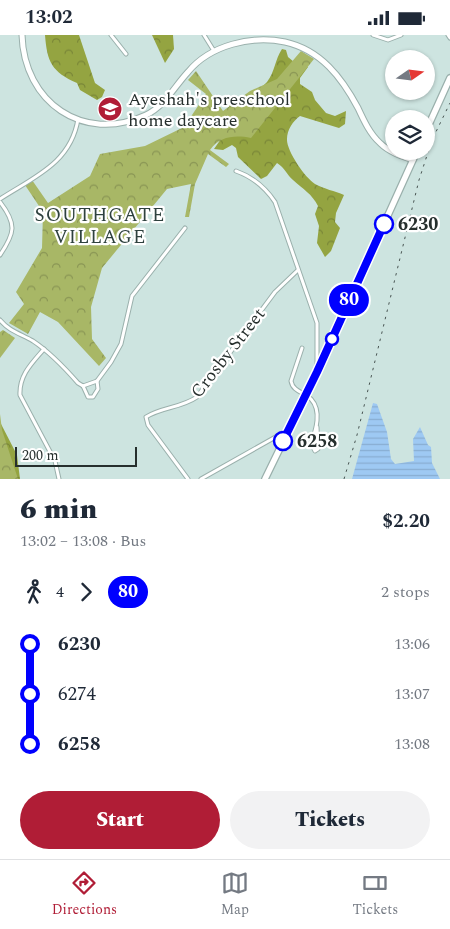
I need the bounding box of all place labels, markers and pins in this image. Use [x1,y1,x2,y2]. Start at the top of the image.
place label: Ayeshah's preschool home daycare [128,86,290,134]
school or university icon: Ayeshah's preschool home daycare [97,96,123,122]
place label: 6230 [398,211,438,238]
marker: 6230 [374,214,394,234]
unlabelled marker [325,332,339,346]
place label: 6258 [297,428,337,455]
marker: 6258 [273,431,293,451]

